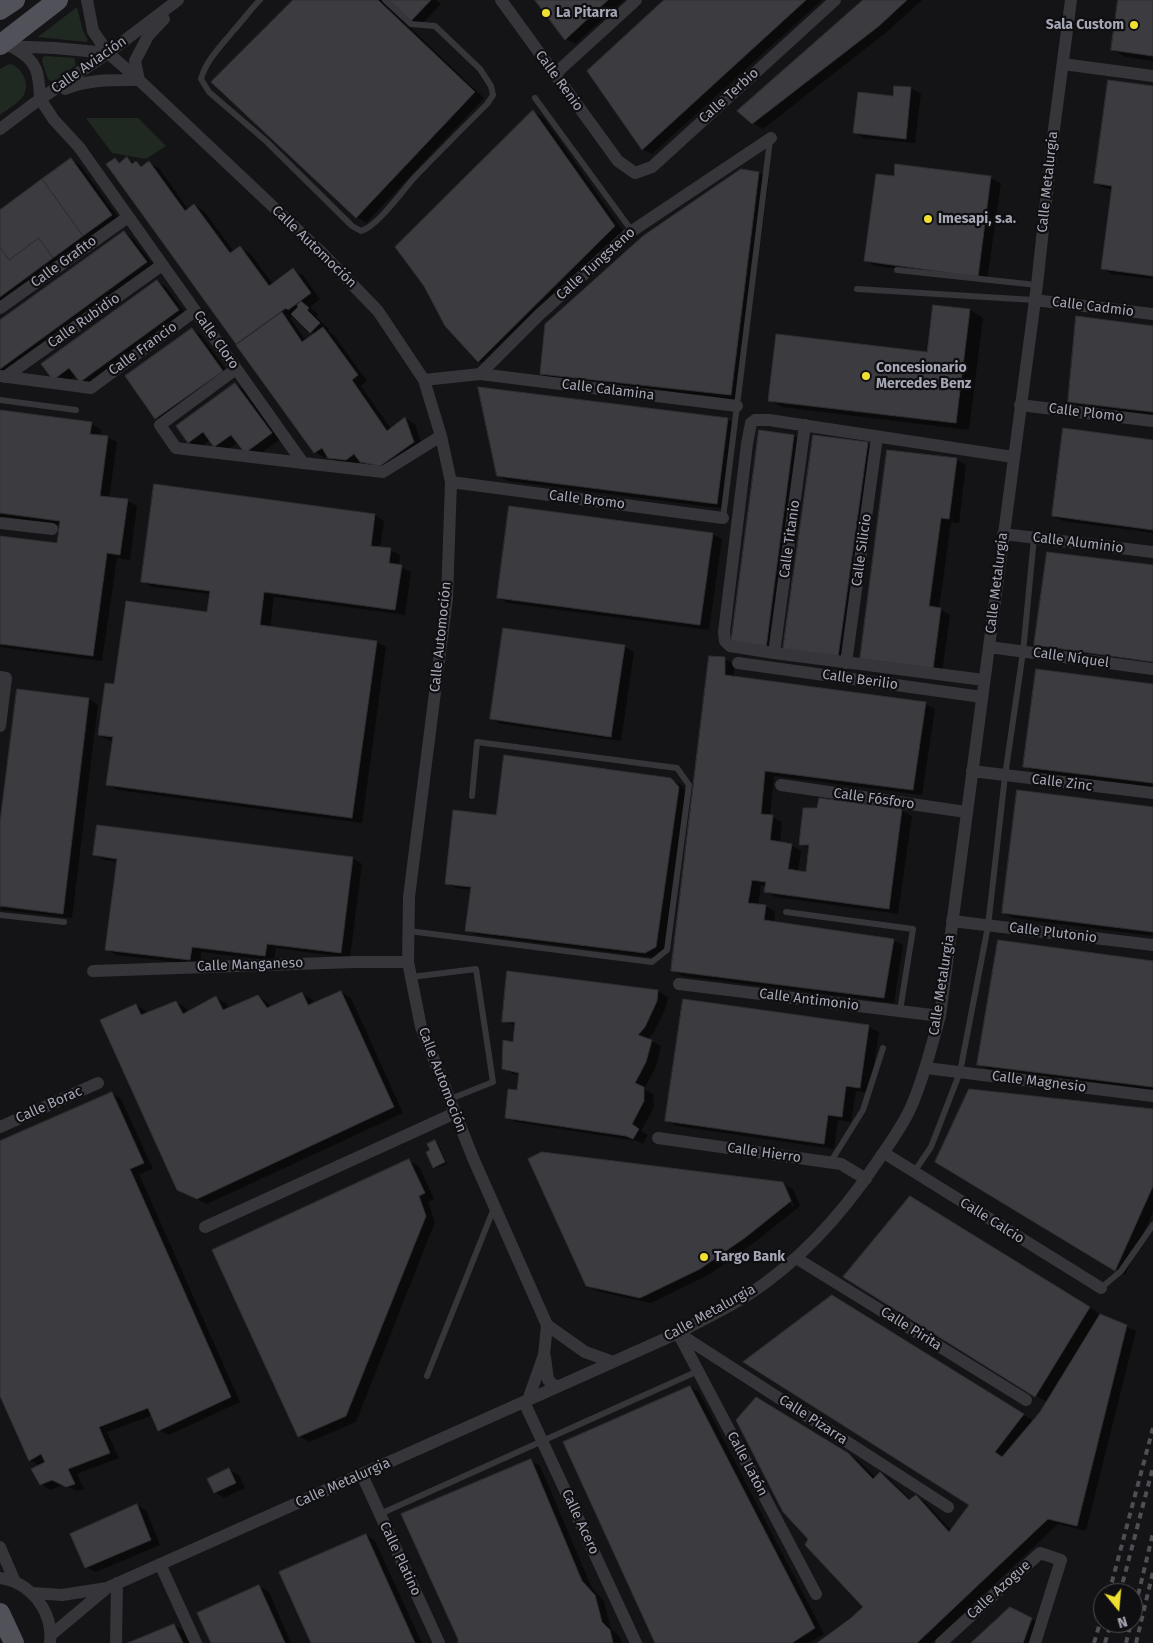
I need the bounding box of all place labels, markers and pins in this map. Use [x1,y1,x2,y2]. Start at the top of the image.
place label: La Pitarra [556,5,618,21]
marker: La Pitarra [540,7,552,19]
place label: Sala Custom [1046,17,1124,33]
marker: Sala Custom [1128,19,1140,31]
place label: Imesapi, s.a. [938,211,1016,227]
marker: Imesapi, s.a. [922,213,934,225]
place label: Concesionario Mercedes Benz [876,360,971,392]
marker: Concesionario Mercedes Benz [860,370,872,382]
place label: Targo Bank [714,1249,785,1265]
marker: Targo Bank [698,1251,710,1263]

